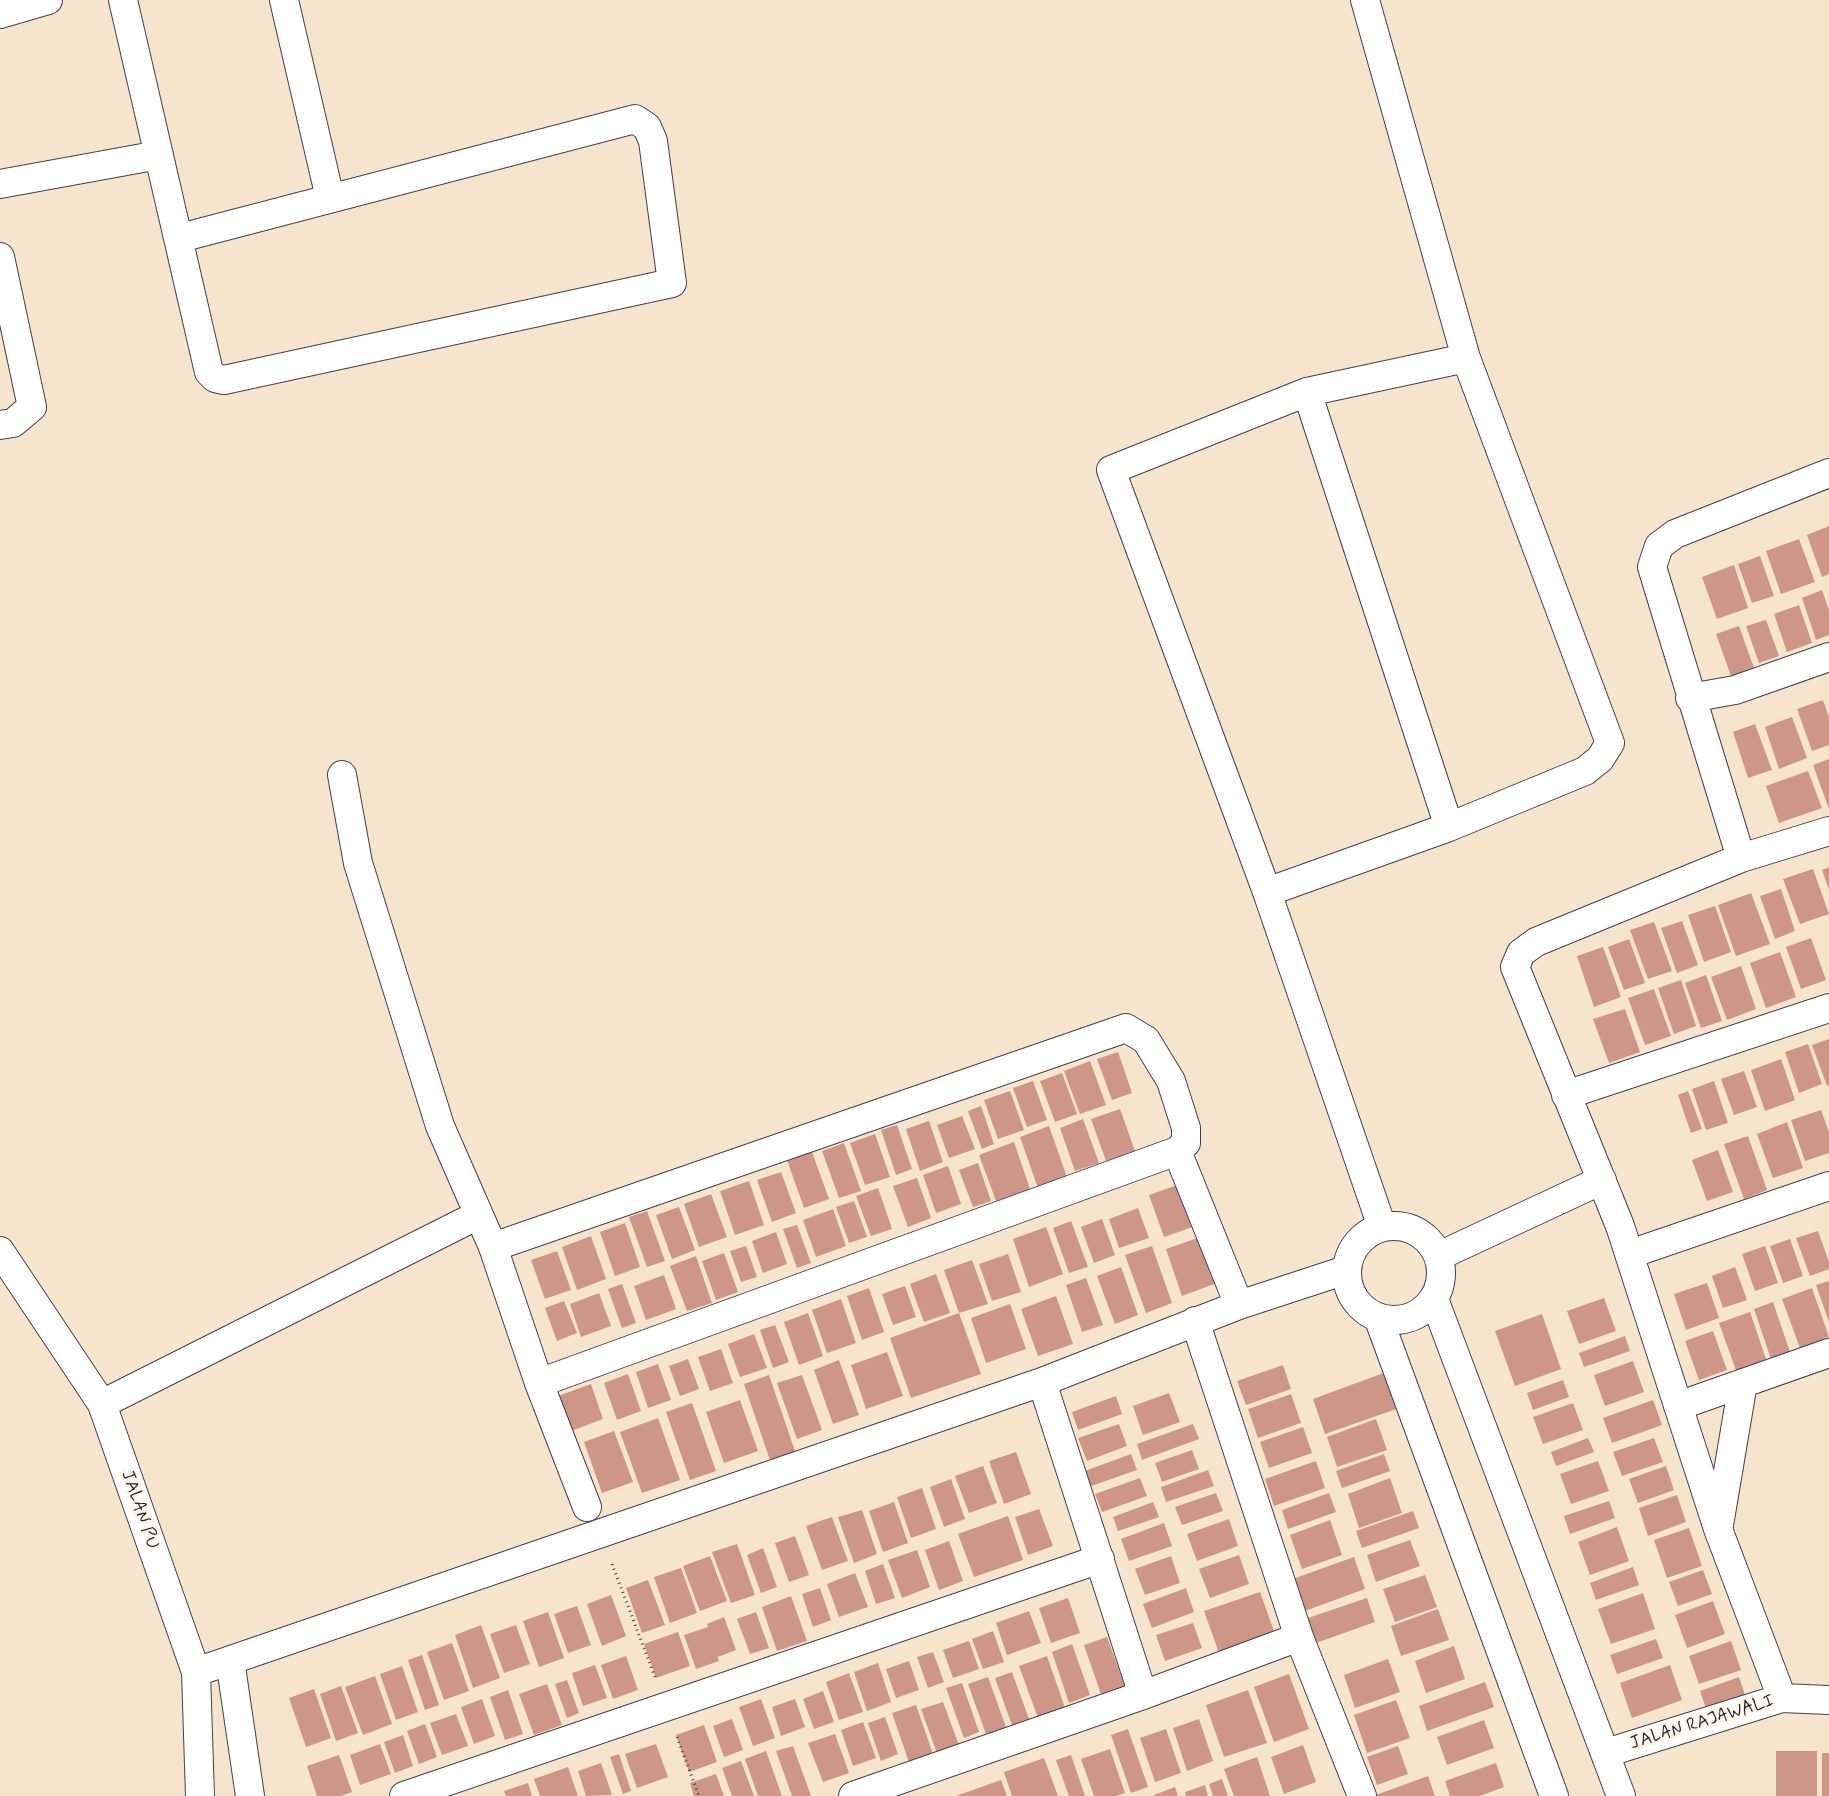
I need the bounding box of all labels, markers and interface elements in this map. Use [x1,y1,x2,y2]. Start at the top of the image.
street label: JALAN PU [115,1468,163,1552]
street label: JALAN RAJAWALI [1627,1691,1777,1755]

